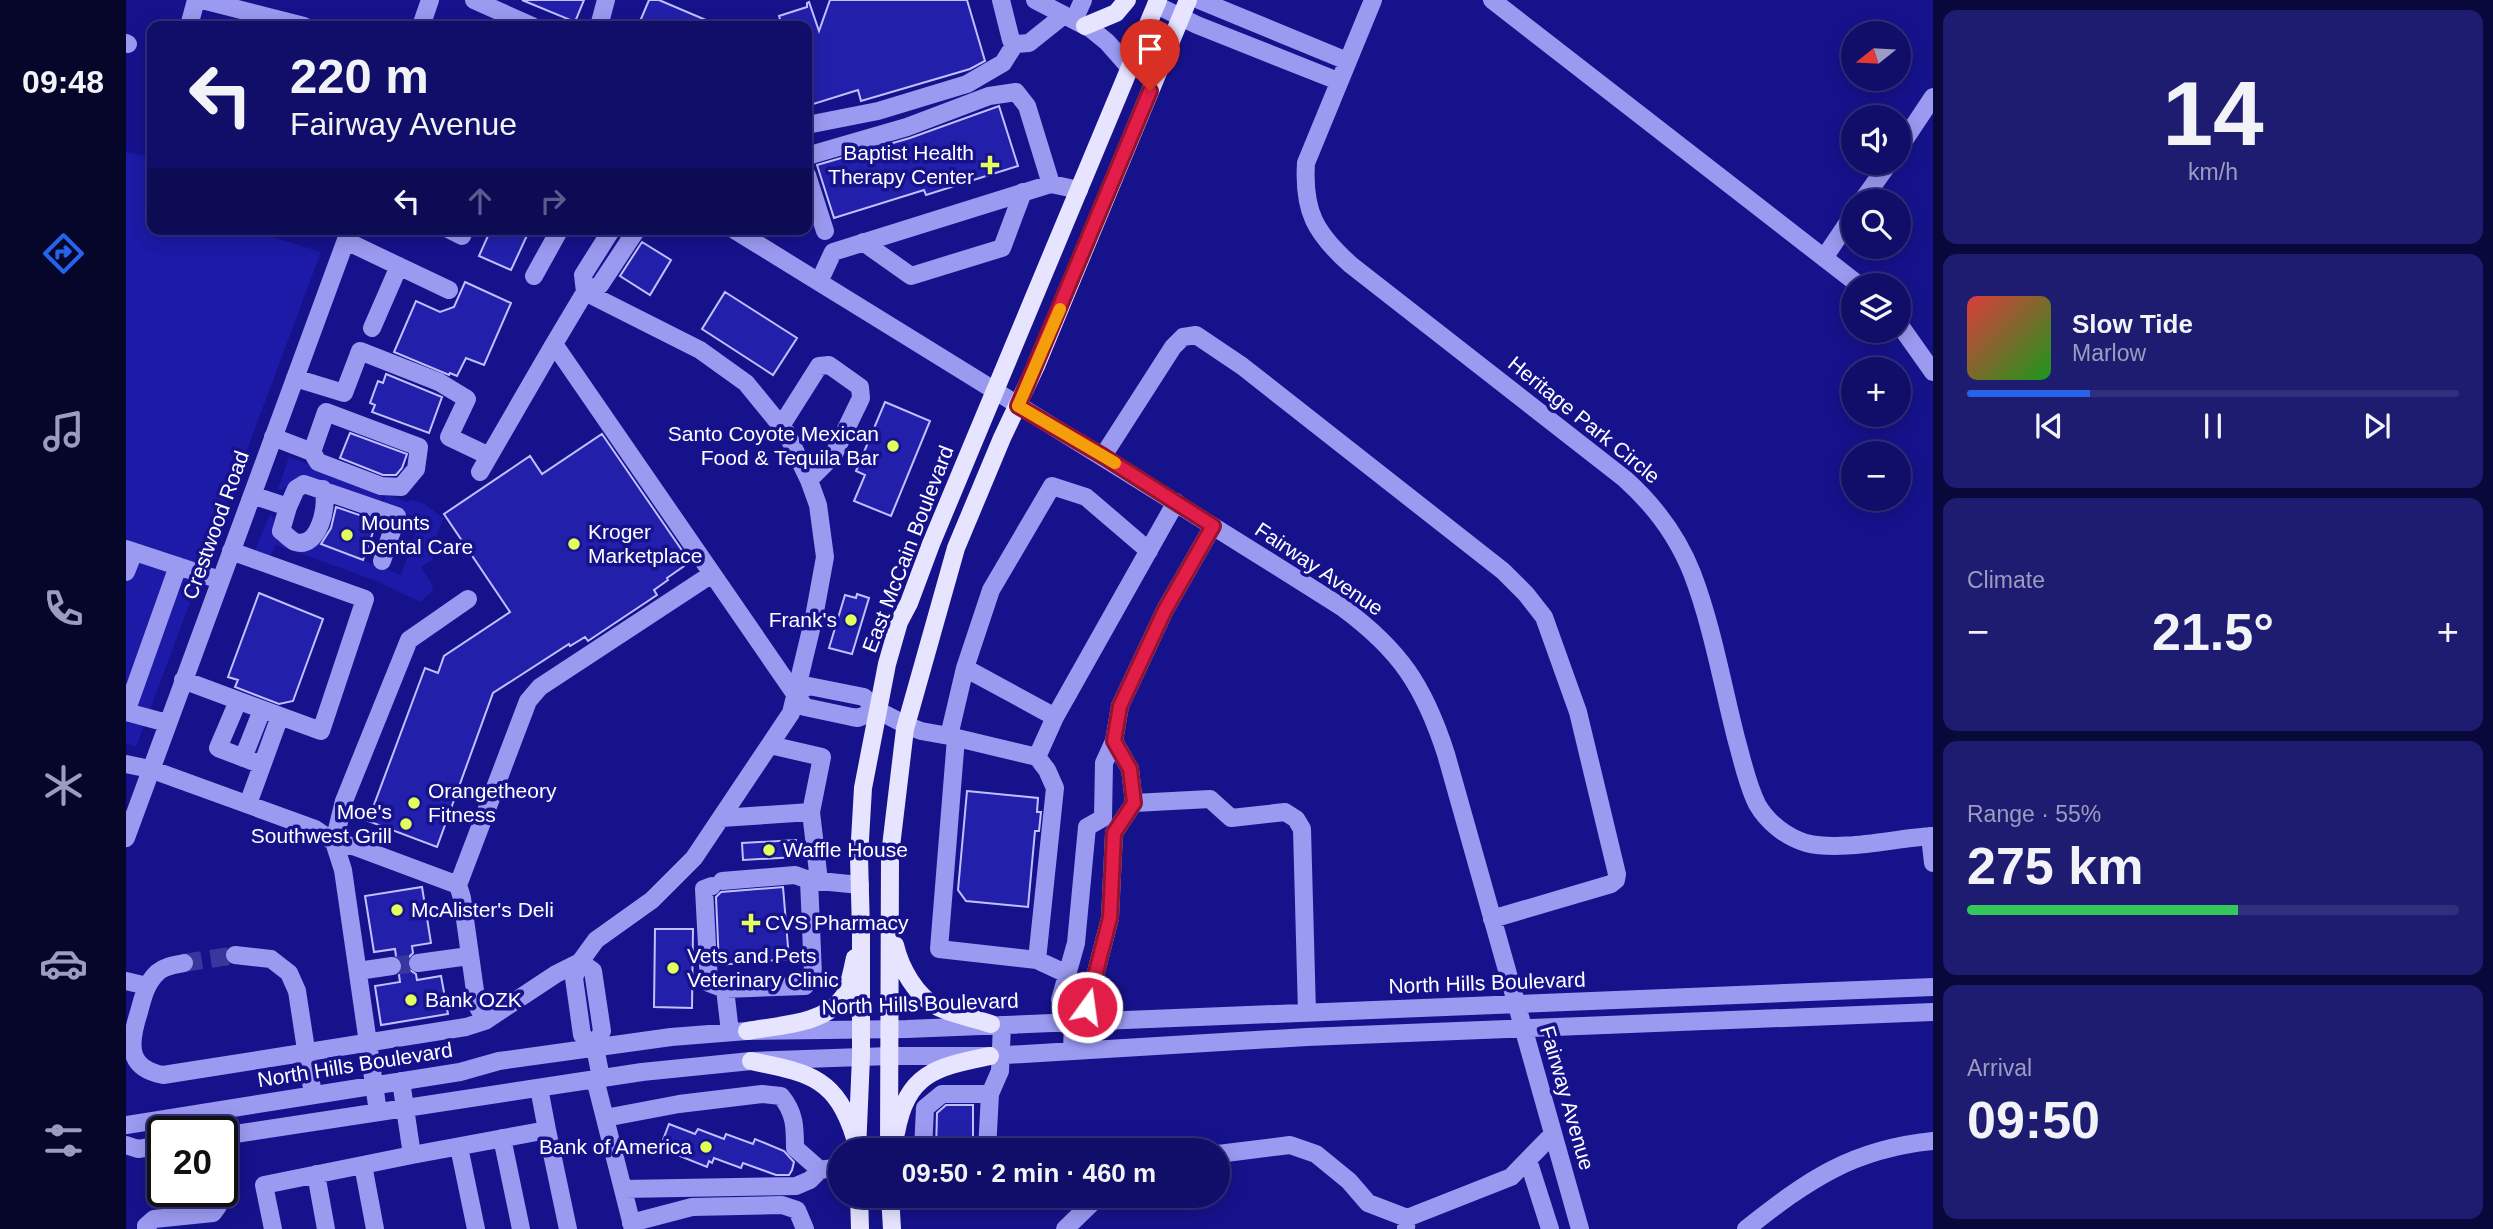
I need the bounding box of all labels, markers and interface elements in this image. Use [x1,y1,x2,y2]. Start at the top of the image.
pin [1120,19,1180,91]
north arrow [1841,21,1911,91]
map controls [1841,21,1911,511]
icon: arrive [1131,30,1169,68]
icon: left [175,49,266,140]
text: 220 m [290,49,429,103]
text: 14 [2162,63,2264,164]
text: 09:48 [22,64,104,100]
button: sound [1841,105,1911,175]
text: Fairway Avenue [290,106,517,142]
place label: Baptist Health Therapy Center [828,141,974,188]
marker: Baptist Health Therapy Center [980,155,1000,175]
text: km/h [2188,159,2238,185]
icon: left [388,182,426,220]
icon: ahead [461,182,499,220]
icon: right [534,182,572,220]
button: search [1841,189,1911,259]
icon: directions [39,229,88,278]
button: layers [1841,273,1911,343]
text: Slow Tide [2072,309,2193,339]
text: Marlow [2072,340,2146,366]
street label: Heritage Park Circle [1504,352,1665,488]
button: + [1841,357,1911,427]
icon: music [39,407,88,456]
icon: previous [2030,407,2068,445]
icon: pause [2194,407,2232,445]
icon: next [2358,407,2396,445]
place label: Santo Coyote Mexican Food & Tequila Bar [668,422,879,469]
marker: Santo Coyote Mexican Food & Tequila Bar [885,438,901,454]
button: − [1841,441,1911,511]
street label: East McCain Boulevard [857,442,958,655]
street label: Crestwood Road [178,447,253,602]
place label: Mounts Dental Care [361,511,473,558]
street label: Fairway Avenue [1251,517,1387,620]
place label: Kroger Marketplace [588,520,702,567]
marker: Mounts Dental Care [339,527,355,543]
marker: Kroger Marketplace [566,536,582,552]
text: Climate [1967,567,2045,593]
icon: phone [39,584,88,633]
text: 21.5° [2152,603,2274,661]
place label: Frank's [769,608,837,631]
text: − [1967,611,1989,653]
text: + [2437,611,2459,653]
marker: Frank's [843,612,859,628]
icon: climate [39,761,88,810]
place label: Orangetheory Fitness [428,779,557,826]
marker: Orangetheory Fitness [406,795,422,811]
place label: Moe's Southwest Grill [251,800,392,847]
text: Range · 55% [1967,801,2101,827]
marker: Moe's Southwest Grill [398,816,414,832]
text: 275 km [1967,837,2143,895]
place label: Waffle House [783,838,908,861]
marker: Waffle House [761,842,777,858]
place label: McAlister's Deli [411,898,554,921]
marker: McAlister's Deli [389,902,405,918]
place label: CVS Pharmacy [765,911,909,934]
marker: CVS Pharmacy [743,915,759,931]
icon: car [39,939,88,988]
place label: Vets and Pets Veterinary Clinic [687,944,839,991]
marker: Vets and Pets Veterinary Clinic [665,960,681,976]
street label: North Hills Boulevard [1388,968,1586,997]
position arrow [1050,970,1124,1044]
place label: Bank OZK [425,988,522,1011]
street label: North Hills Boulevard [821,989,1019,1018]
marker: Bank OZK [403,992,419,1008]
street label: Fairway Avenue [1536,1023,1599,1173]
street label: North Hills Boulevard [256,1038,454,1091]
text: Arrival [1967,1055,2032,1081]
text: 09:50 [1967,1091,2100,1149]
icon: filters [39,1116,88,1165]
speed limit sign: 20 [147,1116,238,1207]
place label: Bank of America [539,1135,692,1158]
marker: Bank of America [698,1139,714,1155]
text: 09:50 · 2 min · 460 m [902,1158,1156,1188]

